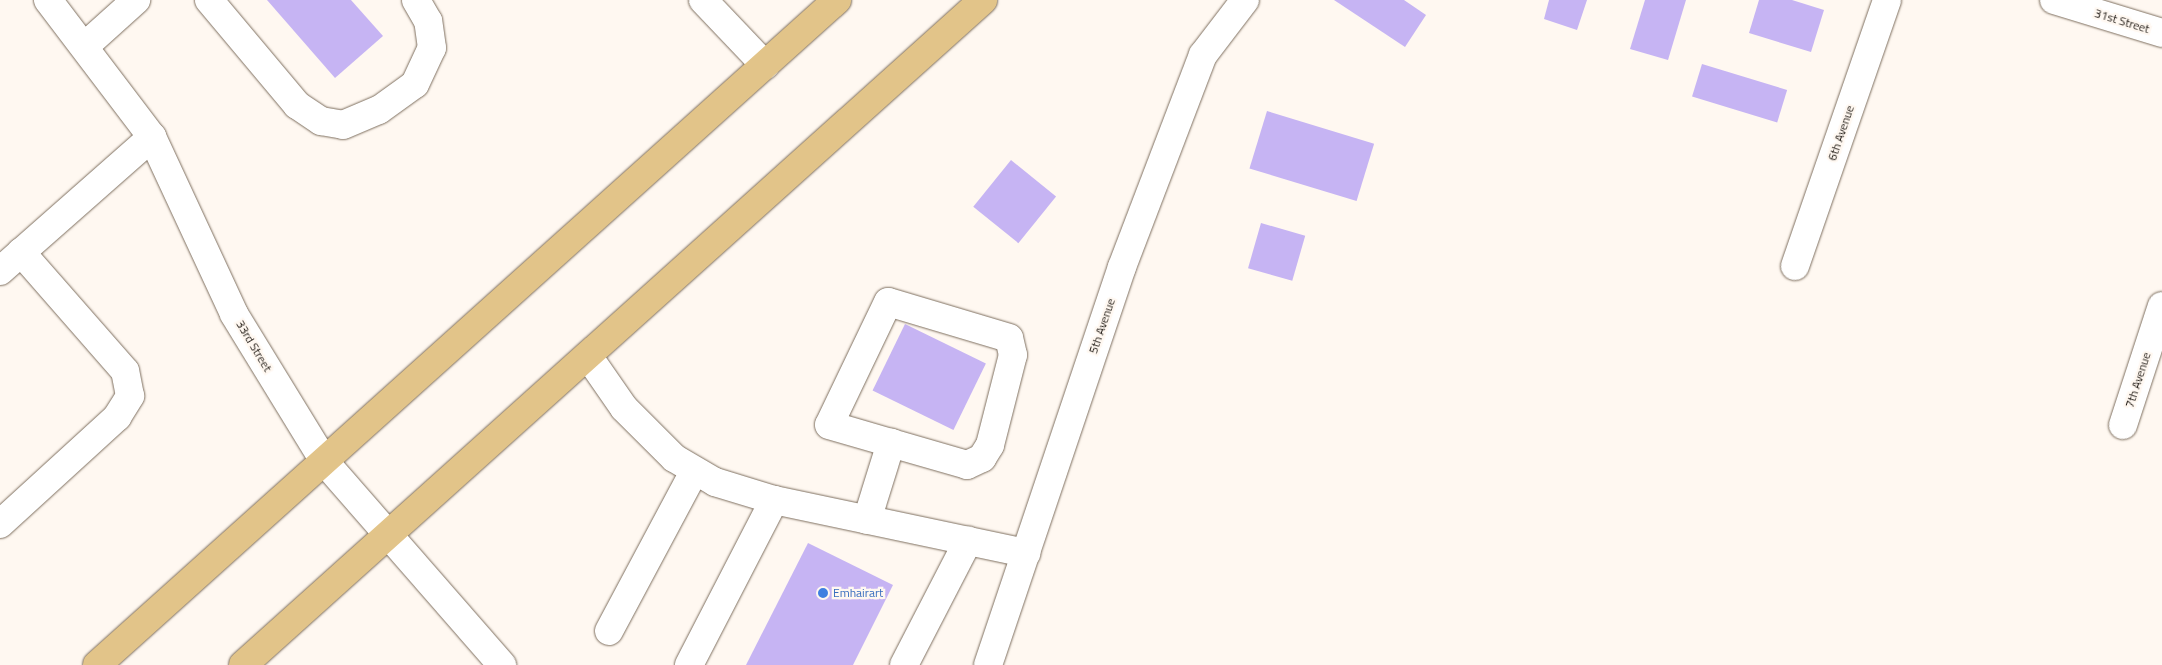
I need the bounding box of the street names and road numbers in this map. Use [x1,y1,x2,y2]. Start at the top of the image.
street label: 31st Street [2093,6,2151,36]
street label: 6th Avenue [1825,103,1857,163]
street label: 5th Avenue [1086,296,1118,356]
street label: 33rd Street [233,318,275,374]
street label: 7th Avenue [2122,350,2154,410]

